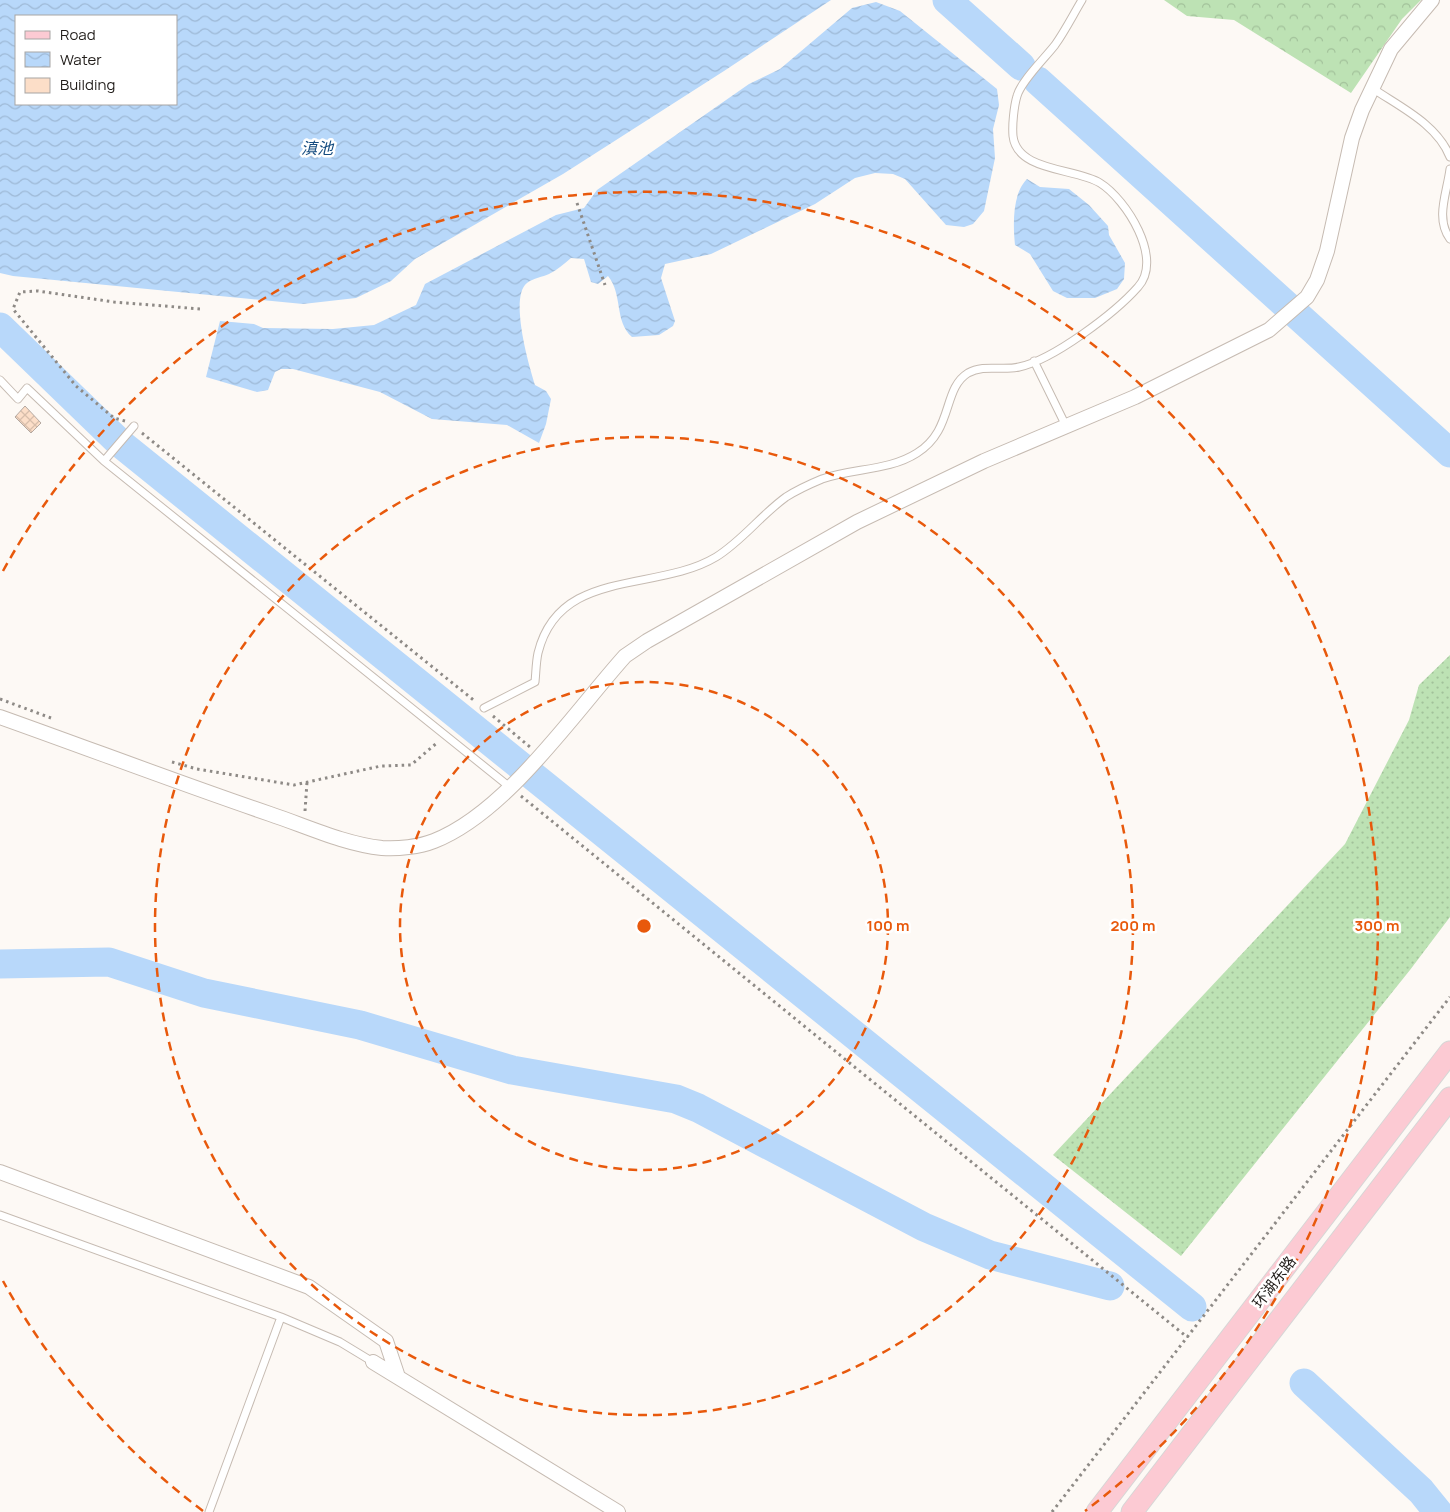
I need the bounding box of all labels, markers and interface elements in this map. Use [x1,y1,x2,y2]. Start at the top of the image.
legend [15,15,178,105]
text: Road [60,24,96,45]
text: Water [60,49,102,70]
text: Building [60,74,115,95]
water label: 滇池 [301,137,335,159]
text: 100 m [867,915,909,936]
text: 200 m [1110,915,1156,936]
text: 300 m [1355,915,1399,936]
centre of rings [635,917,653,935]
street label: 环湖东路 [1248,1252,1300,1312]

